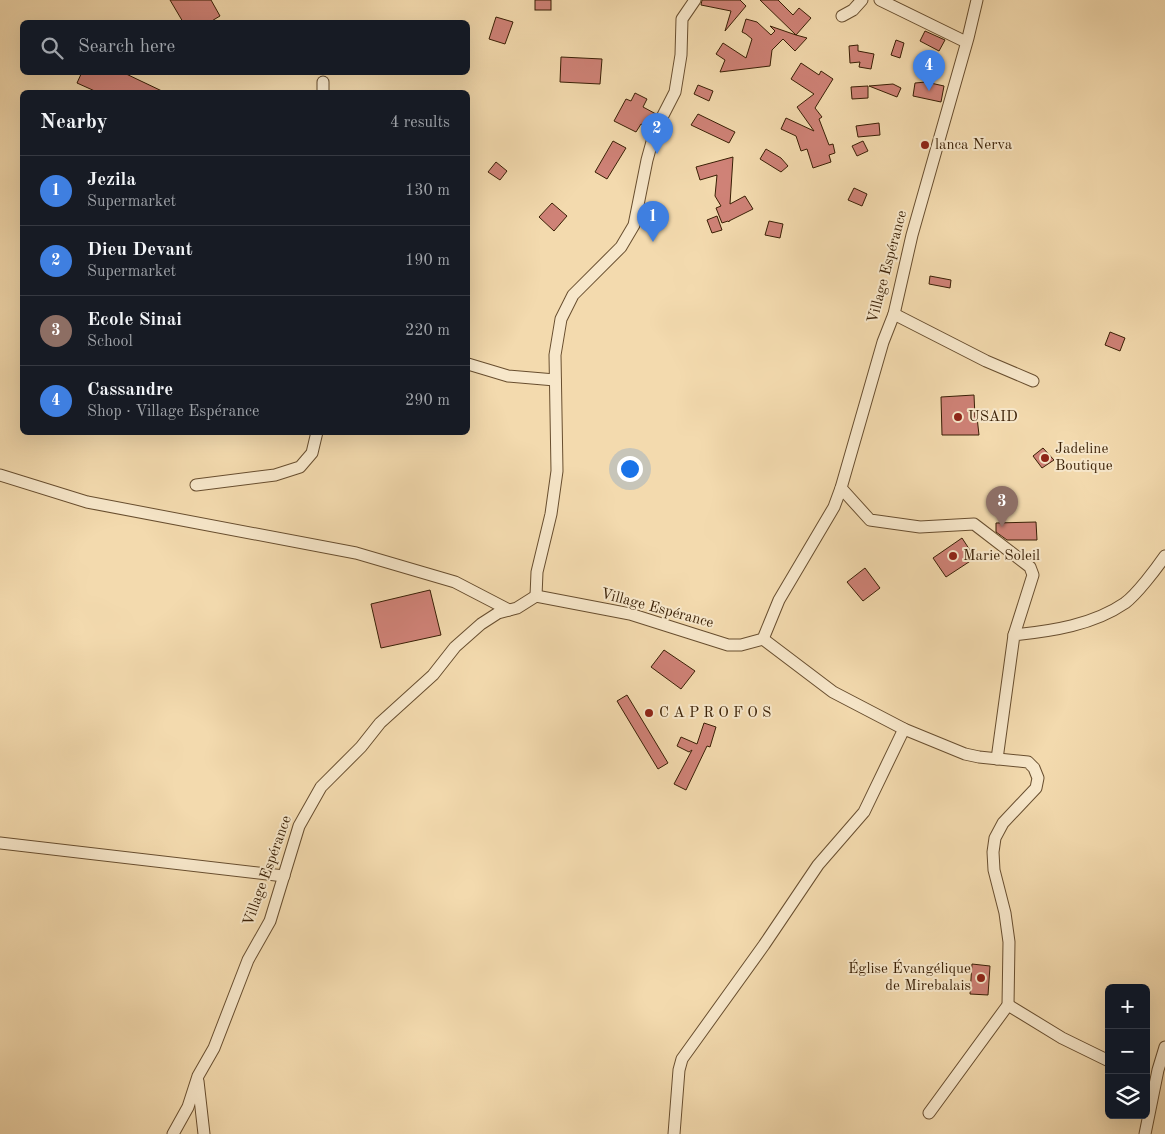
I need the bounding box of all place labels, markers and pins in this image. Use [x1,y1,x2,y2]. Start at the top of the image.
pin: 4 [913,50,945,91]
pin: 2 [641,113,673,154]
place label: lanca Nerva [935,138,1013,153]
marker: lanca Nerva [919,139,931,151]
pin: 1 [637,201,669,242]
place label: USAID [968,410,1018,425]
marker: USAID [952,411,964,423]
place label: Jadeline Boutique [1055,442,1113,474]
marker: Jadeline Boutique [1039,452,1051,464]
pin: 3 [986,486,1018,527]
place label: Marie Soleil [963,549,1040,564]
marker: Marie Soleil [947,550,959,562]
place label: C A P R O F O S [659,706,771,721]
marker: C A P R O F O S [643,707,655,719]
place label: Église Évangélique de Mirebalais [848,959,971,994]
marker: Église Évangélique de Mirebalais [975,972,987,984]

